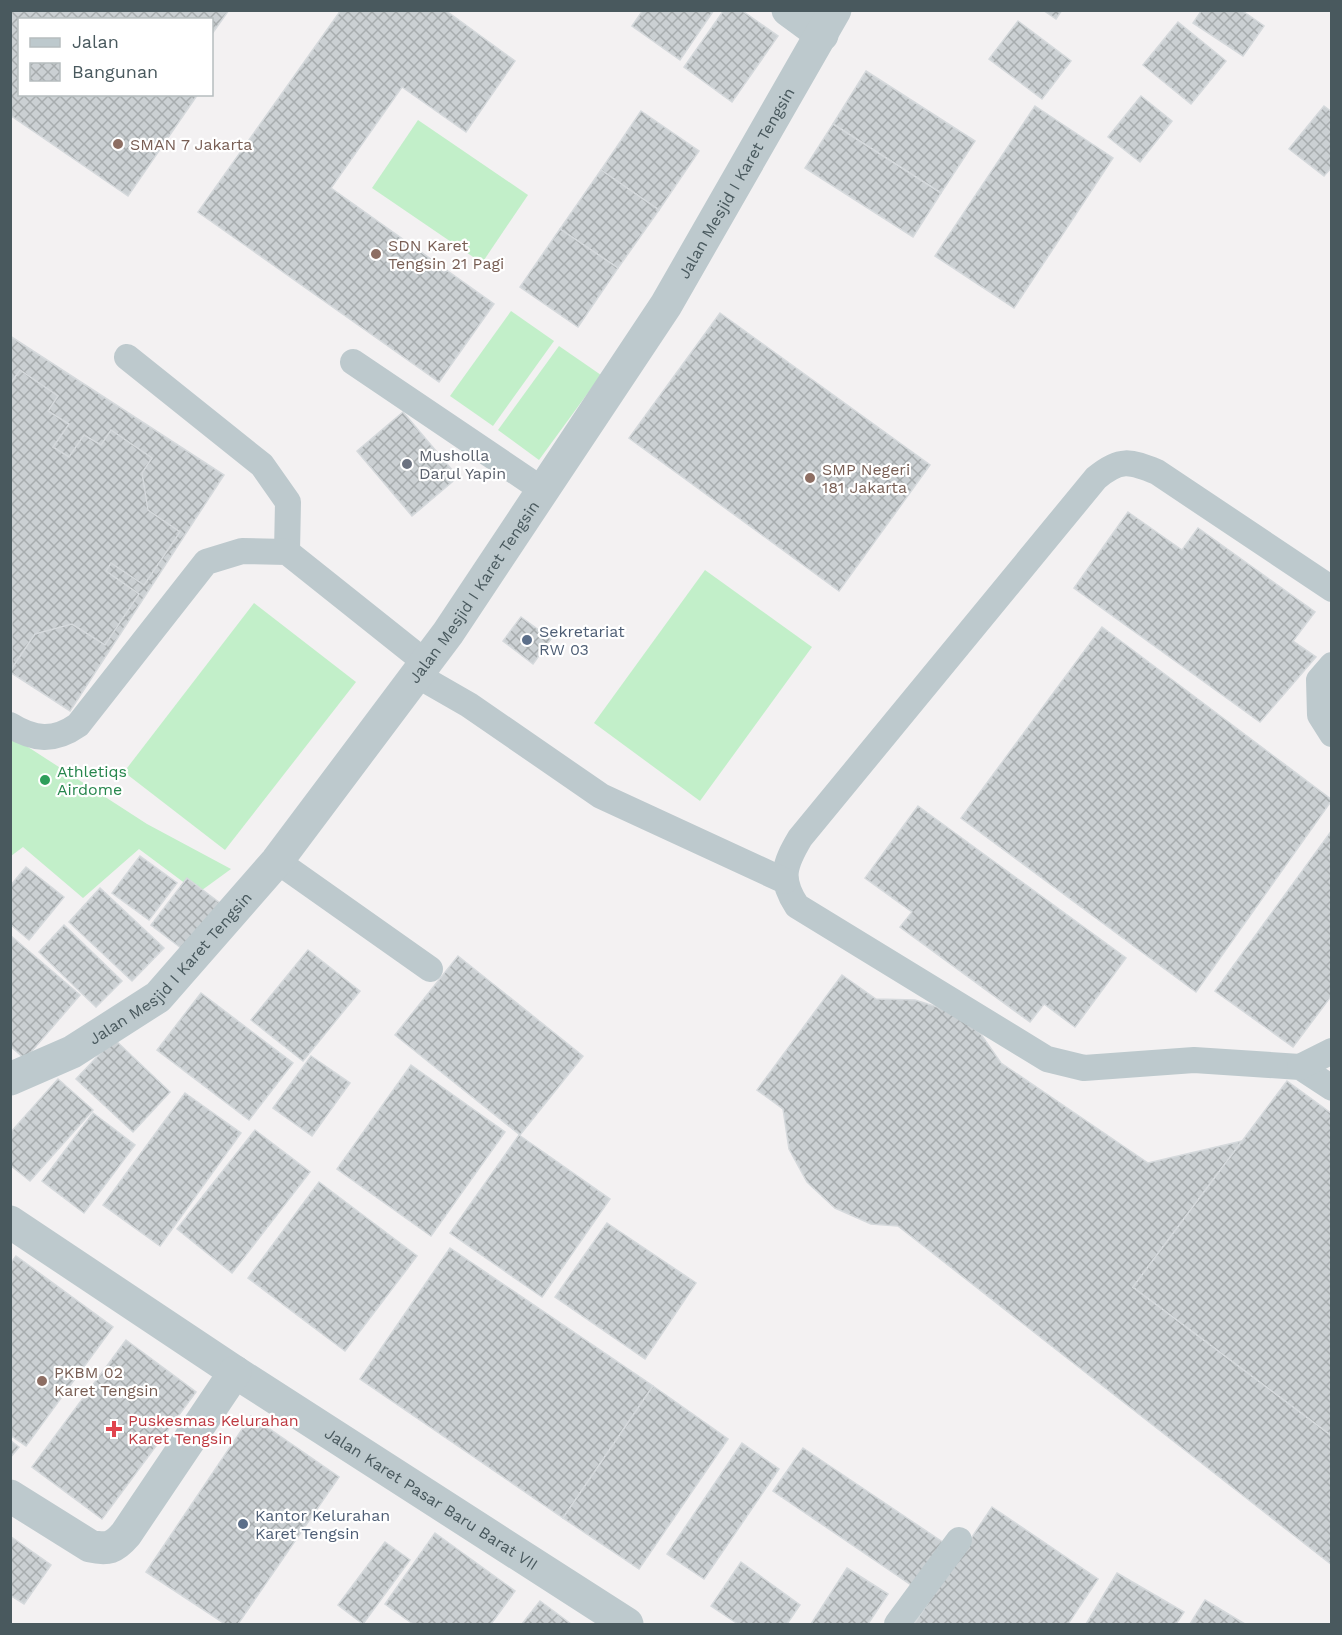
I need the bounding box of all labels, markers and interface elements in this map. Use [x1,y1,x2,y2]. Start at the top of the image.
legend [18,18,213,96]
text: Jalan [72,31,119,52]
text: Bangunan [72,61,158,82]
street label: Jalan Mesjid I Karet Tengsin [674,84,799,282]
place label: SMAN 7 Jakarta [130,135,252,154]
marker: SMAN 7 Jakarta [111,137,125,151]
place label: SDN Karet Tengsin 21 Pagi [388,236,504,273]
marker: SDN Karet Tengsin 21 Pagi [369,247,383,261]
place label: Musholla Darul Yapin [419,446,506,483]
marker: Musholla Darul Yapin [400,457,414,471]
place label: SMP Negeri 181 Jakarta [822,460,910,497]
marker: SMP Negeri 181 Jakarta [803,471,817,485]
street label: Jalan Mesjid I Karet Tengsin [405,497,543,687]
place label: Sekretariat RW 03 [539,622,625,659]
marker: Sekretariat RW 03 [520,633,534,647]
place label: Athletiqs Airdome [57,762,127,799]
marker: Athletiqs Airdome [38,773,52,787]
street label: Jalan Mesjid I Karet Tengsin [85,888,256,1049]
place label: PKBM 02 Karet Tengsin [54,1363,158,1400]
marker: PKBM 02 Karet Tengsin [35,1374,49,1388]
place label: Puskesmas Kelurahan Karet Tengsin [128,1411,299,1448]
marker: Puskesmas Kelurahan Karet Tengsin [105,1420,123,1438]
street label: Jalan Karet Pasar Baru Barat VII [321,1423,541,1574]
place label: Kantor Kelurahan Karet Tengsin [255,1506,390,1543]
marker: Kantor Kelurahan Karet Tengsin [236,1517,250,1531]

